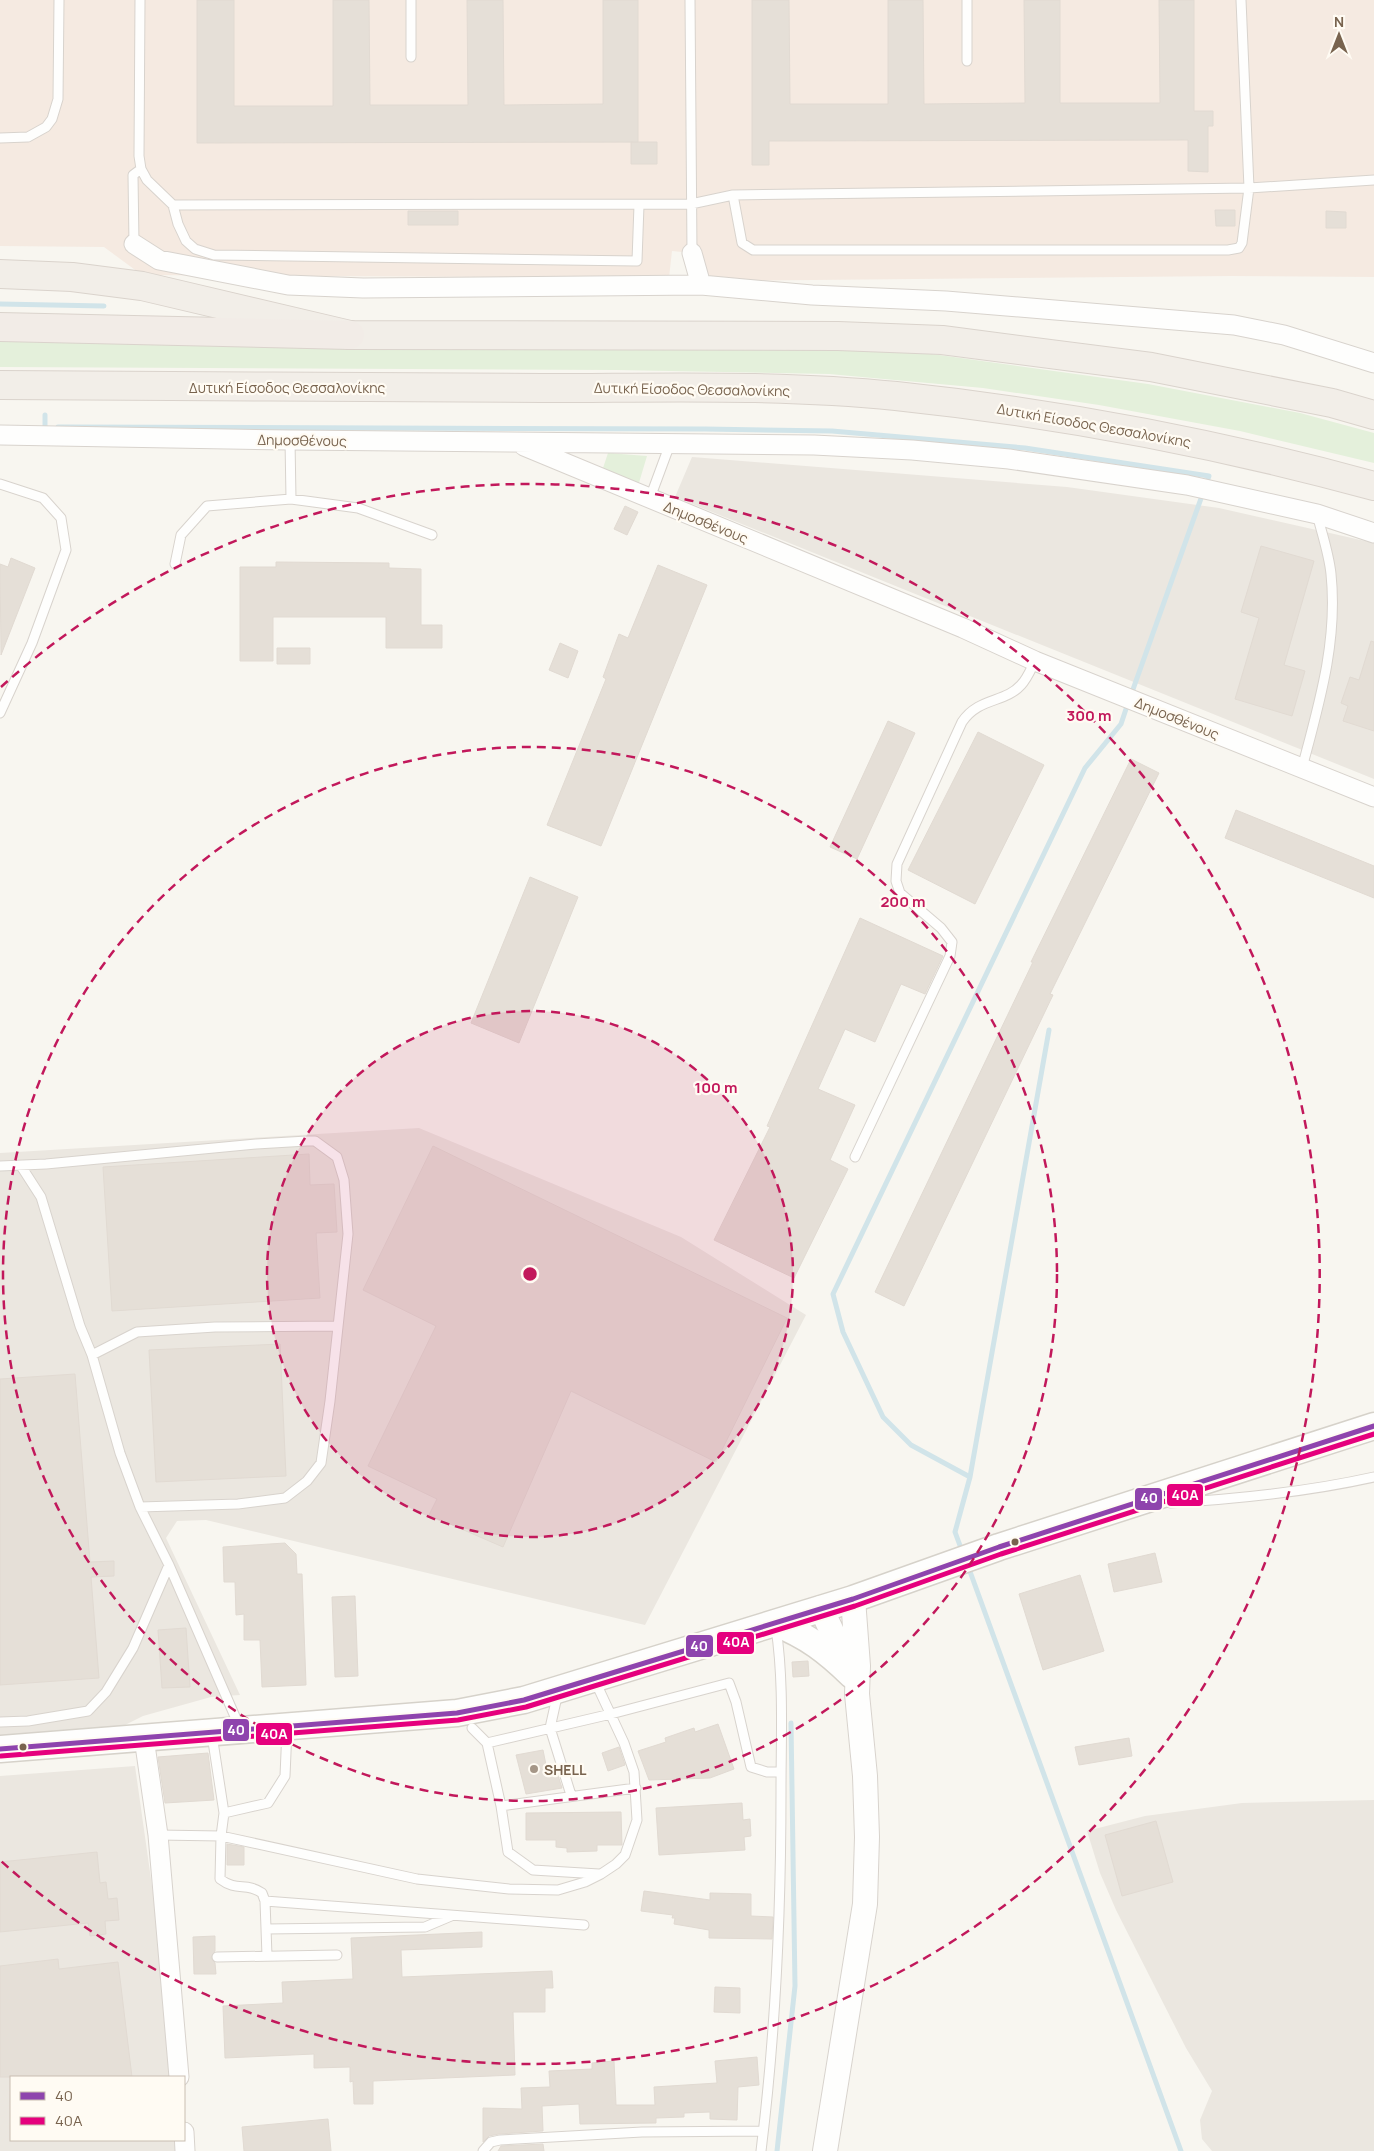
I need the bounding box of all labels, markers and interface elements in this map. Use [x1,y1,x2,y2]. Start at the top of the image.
north arrow [1314,10,1364,60]
text: N [1334,12,1344,31]
street label: Δυτική Είσοδος Θεσσαλονίκης [189,378,385,397]
street label: Δυτική Είσοδος Θεσσαλονίκης [594,378,791,400]
street label: Δυτική Είσοδος Θεσσαλονίκης [996,399,1193,451]
street label: Δημοσθένους [257,430,347,450]
street label: Δημοσθένους [661,496,751,548]
street label: Δημοσθένους [1132,692,1222,744]
text: 300 m [1067,705,1111,726]
text: 200 m [880,891,926,912]
text: 100 m [695,1077,737,1098]
centre of rings [521,1265,539,1283]
line badge: 40Α [1166,1483,1204,1507]
text: 40Α [1171,1485,1199,1504]
line badge: 40 [1134,1487,1163,1511]
text: 40 [1140,1488,1158,1507]
unlabelled marker [1010,1537,1020,1547]
line badge: 40Α [716,1631,755,1655]
text: 40Α [722,1632,750,1651]
line badge: 40 [685,1634,714,1658]
text: 40 [690,1636,708,1655]
line badge: 40 [222,1718,250,1742]
text: 40 [227,1720,245,1739]
line badge: 40Α [255,1722,293,1746]
text: 40Α [260,1724,288,1743]
unlabelled marker [18,1742,28,1752]
place label: SHELL [544,1760,587,1779]
marker: SHELL [528,1763,540,1775]
legend [10,2076,185,2141]
text: 40 [55,2085,73,2106]
text: 40Α [55,2110,83,2131]

